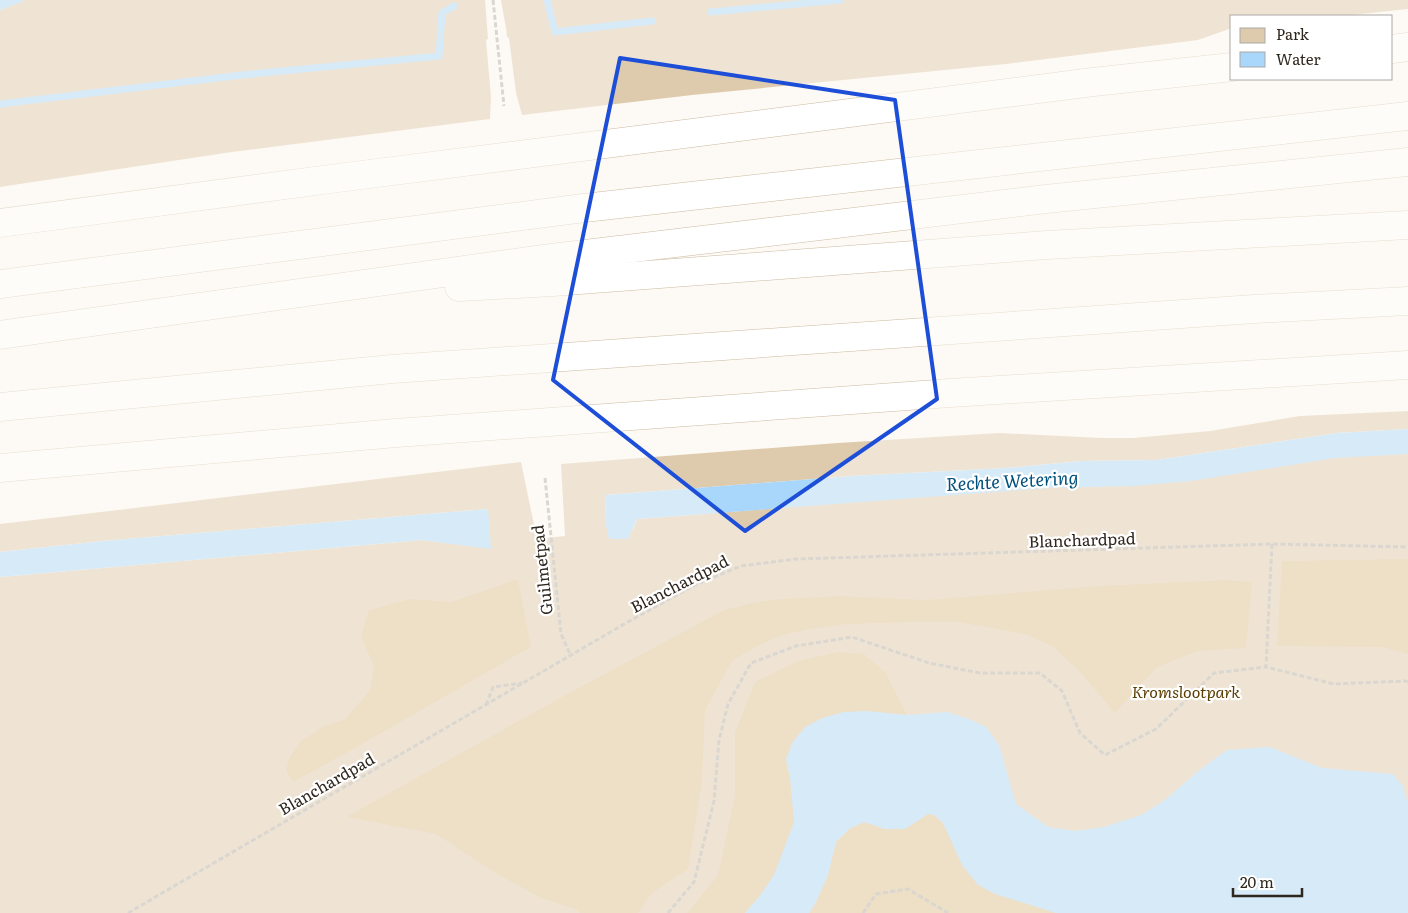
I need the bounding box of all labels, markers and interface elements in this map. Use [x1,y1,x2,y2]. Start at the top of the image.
legend [1230,15,1393,80]
text: Park [1276,22,1310,45]
text: Water [1276,47,1321,70]
water label: Rechte Wetering [945,463,1079,497]
street label: Guilmetpad [524,523,558,616]
street label: Blanchardpad [1028,525,1136,553]
street label: Blanchardpad [626,548,732,618]
park label: Kromslootpark [1132,679,1240,703]
street label: Blanchardpad [274,746,379,820]
scale bar [1233,866,1302,898]
text: 20 m [1240,870,1274,893]

